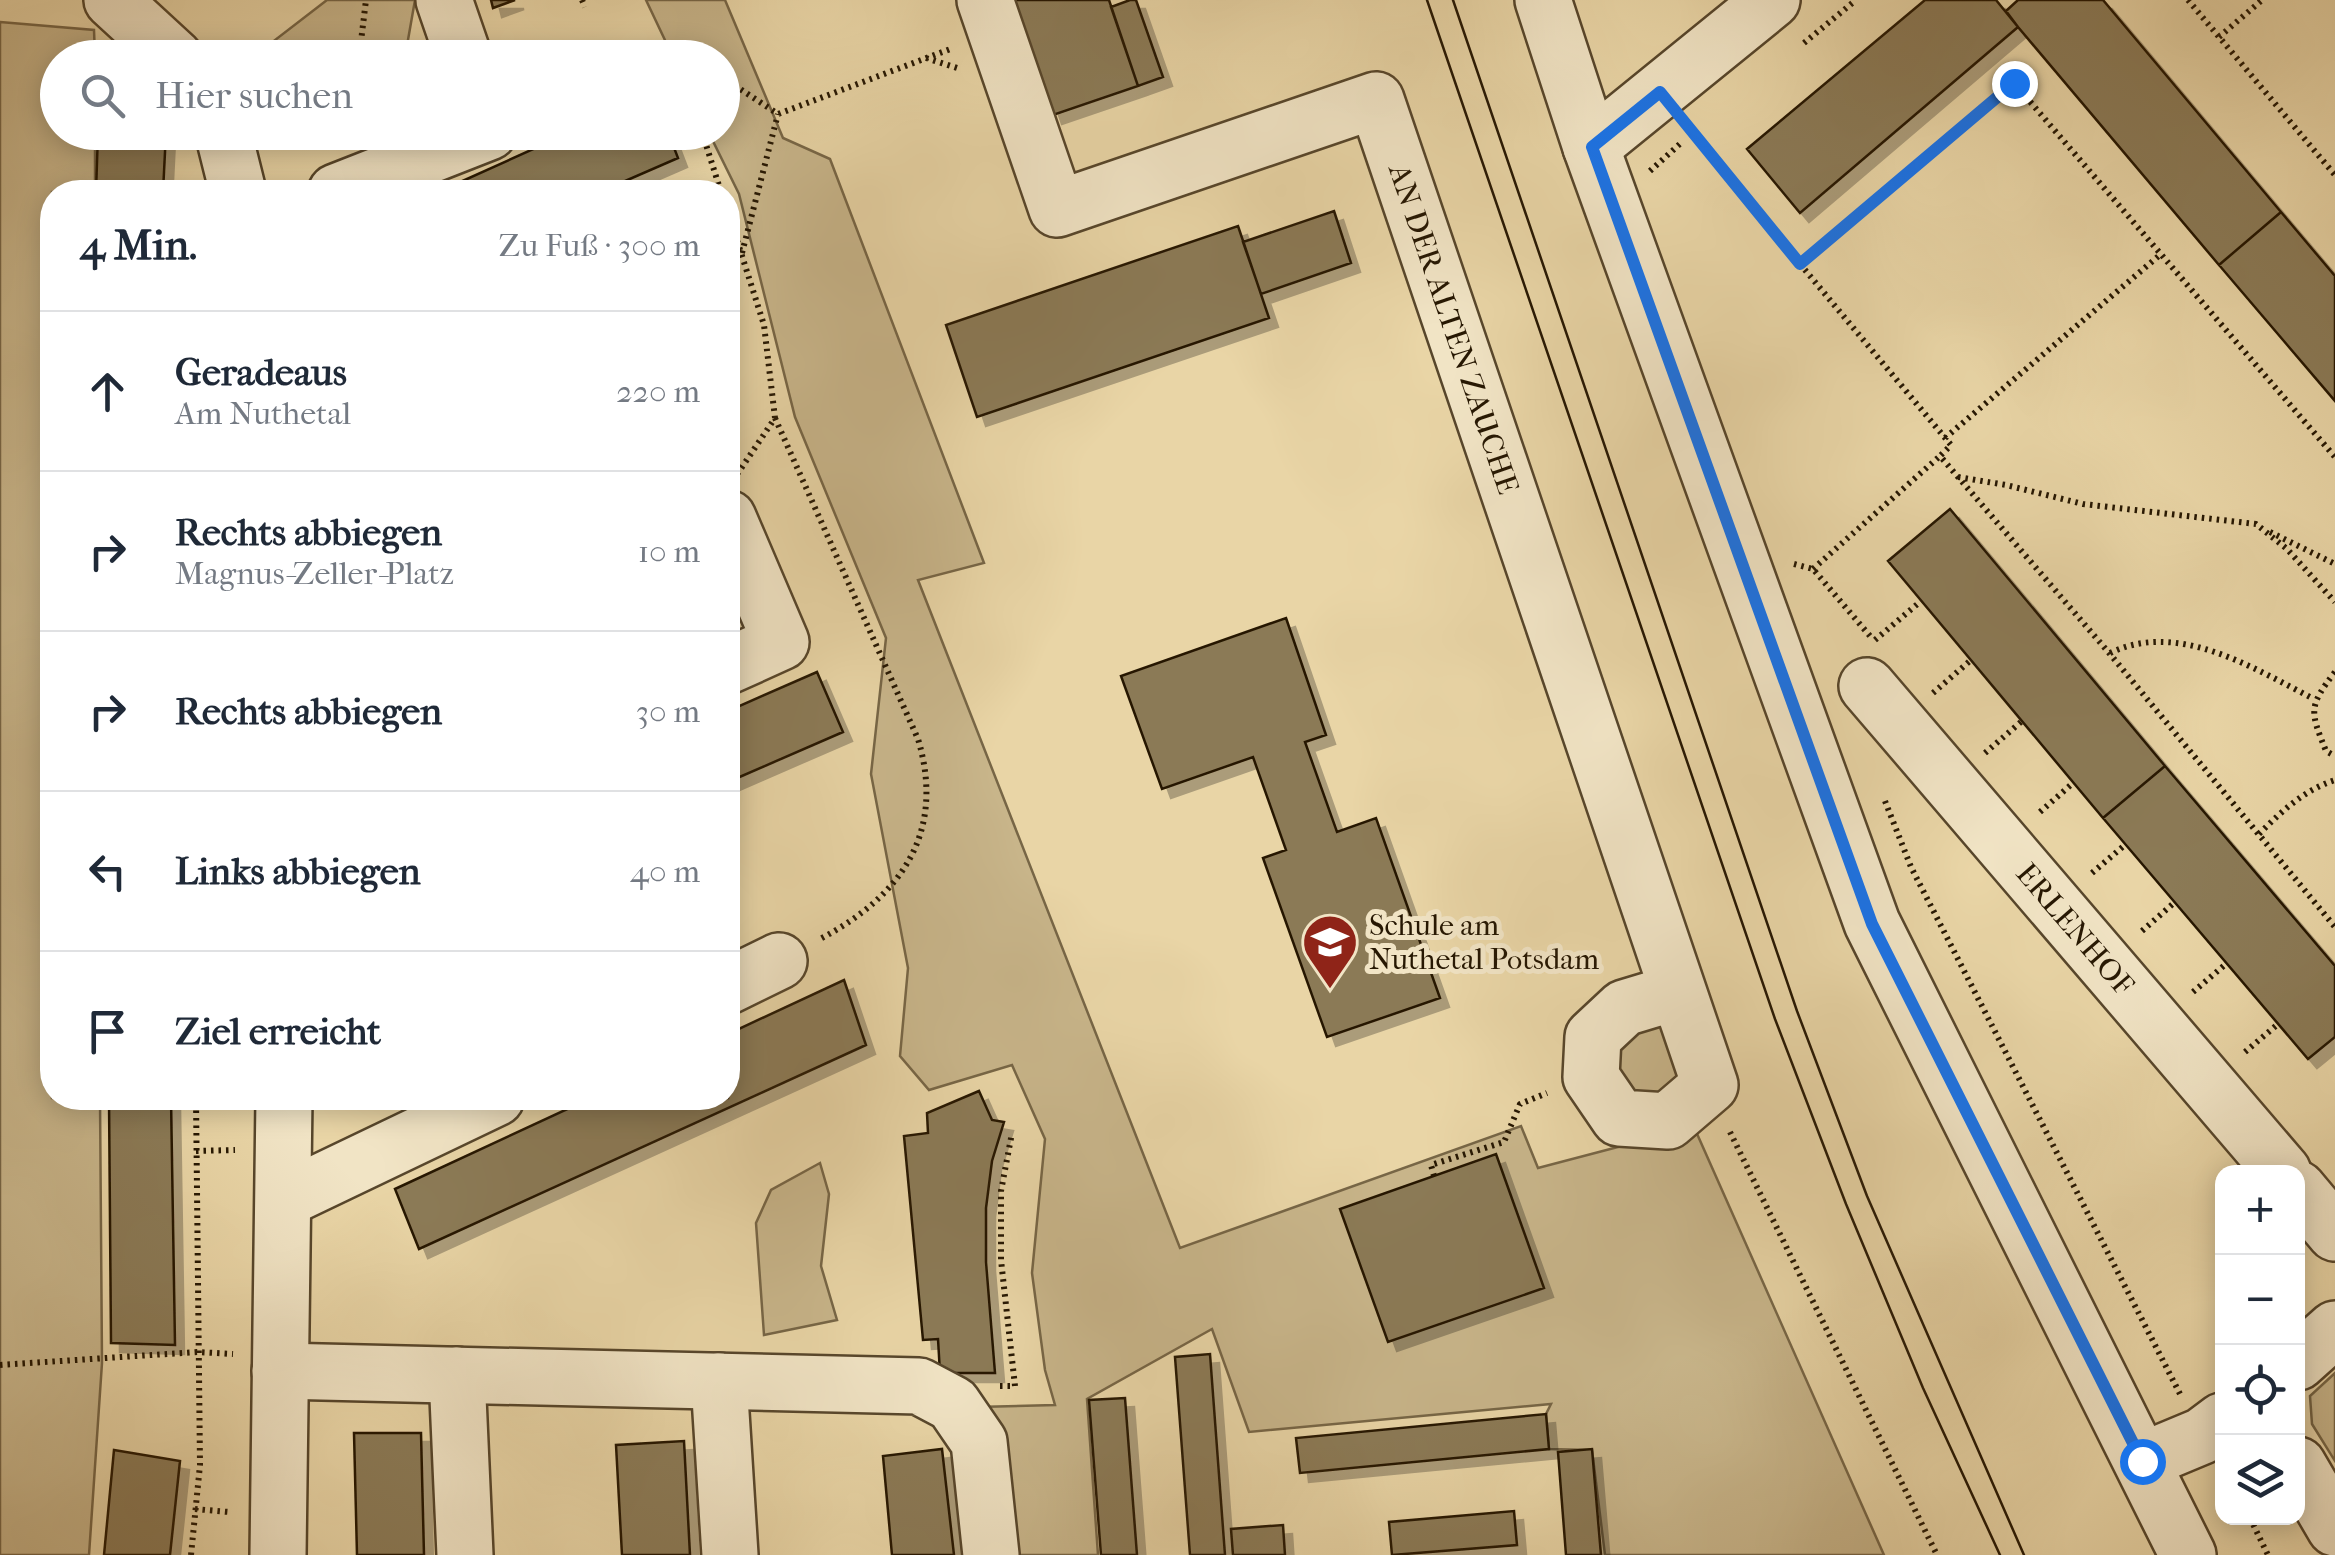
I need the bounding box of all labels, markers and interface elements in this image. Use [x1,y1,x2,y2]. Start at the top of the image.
search box [40,40,740,150]
route end [1992,61,2038,107]
icon: search [75,68,130,123]
text: Hier suchen [155,73,353,118]
street label: AN DER ALTEN ZAUCHE [1381,159,1526,499]
text: 4 Min. [80,221,197,270]
text: Zu Fuß · 300 m [499,227,700,264]
text: Geradeaus [175,350,347,395]
icon: ahead [80,364,135,419]
text: 220 m [616,373,700,410]
text: Am Nuthetal [175,395,351,432]
text: Rechts abbiegen [175,510,442,555]
icon: right [80,524,135,579]
text: 10 m [638,533,700,570]
text: Magnus-Zeller-Platz [175,555,454,592]
icon: right [80,684,135,739]
text: Rechts abbiegen [175,689,442,734]
text: 30 m [636,693,700,730]
icon: left [80,844,135,899]
text: Links abbiegen [175,849,421,894]
text: 40 m [630,853,700,890]
street label: ERLENHOF [2009,856,2141,1002]
place label: Schule am Nuthetal Potsdam [1369,908,1599,977]
school or university icon: Schule am Nuthetal Potsdam [1300,912,1360,991]
icon: arrive [80,1004,135,1059]
text: Ziel erreicht [175,1009,381,1054]
map controls [2215,1165,2305,1525]
button: + [2215,1165,2305,1255]
button: − [2215,1255,2305,1345]
button: locate [2215,1345,2305,1435]
button: layers [2215,1435,2305,1525]
route start [2120,1439,2166,1485]

